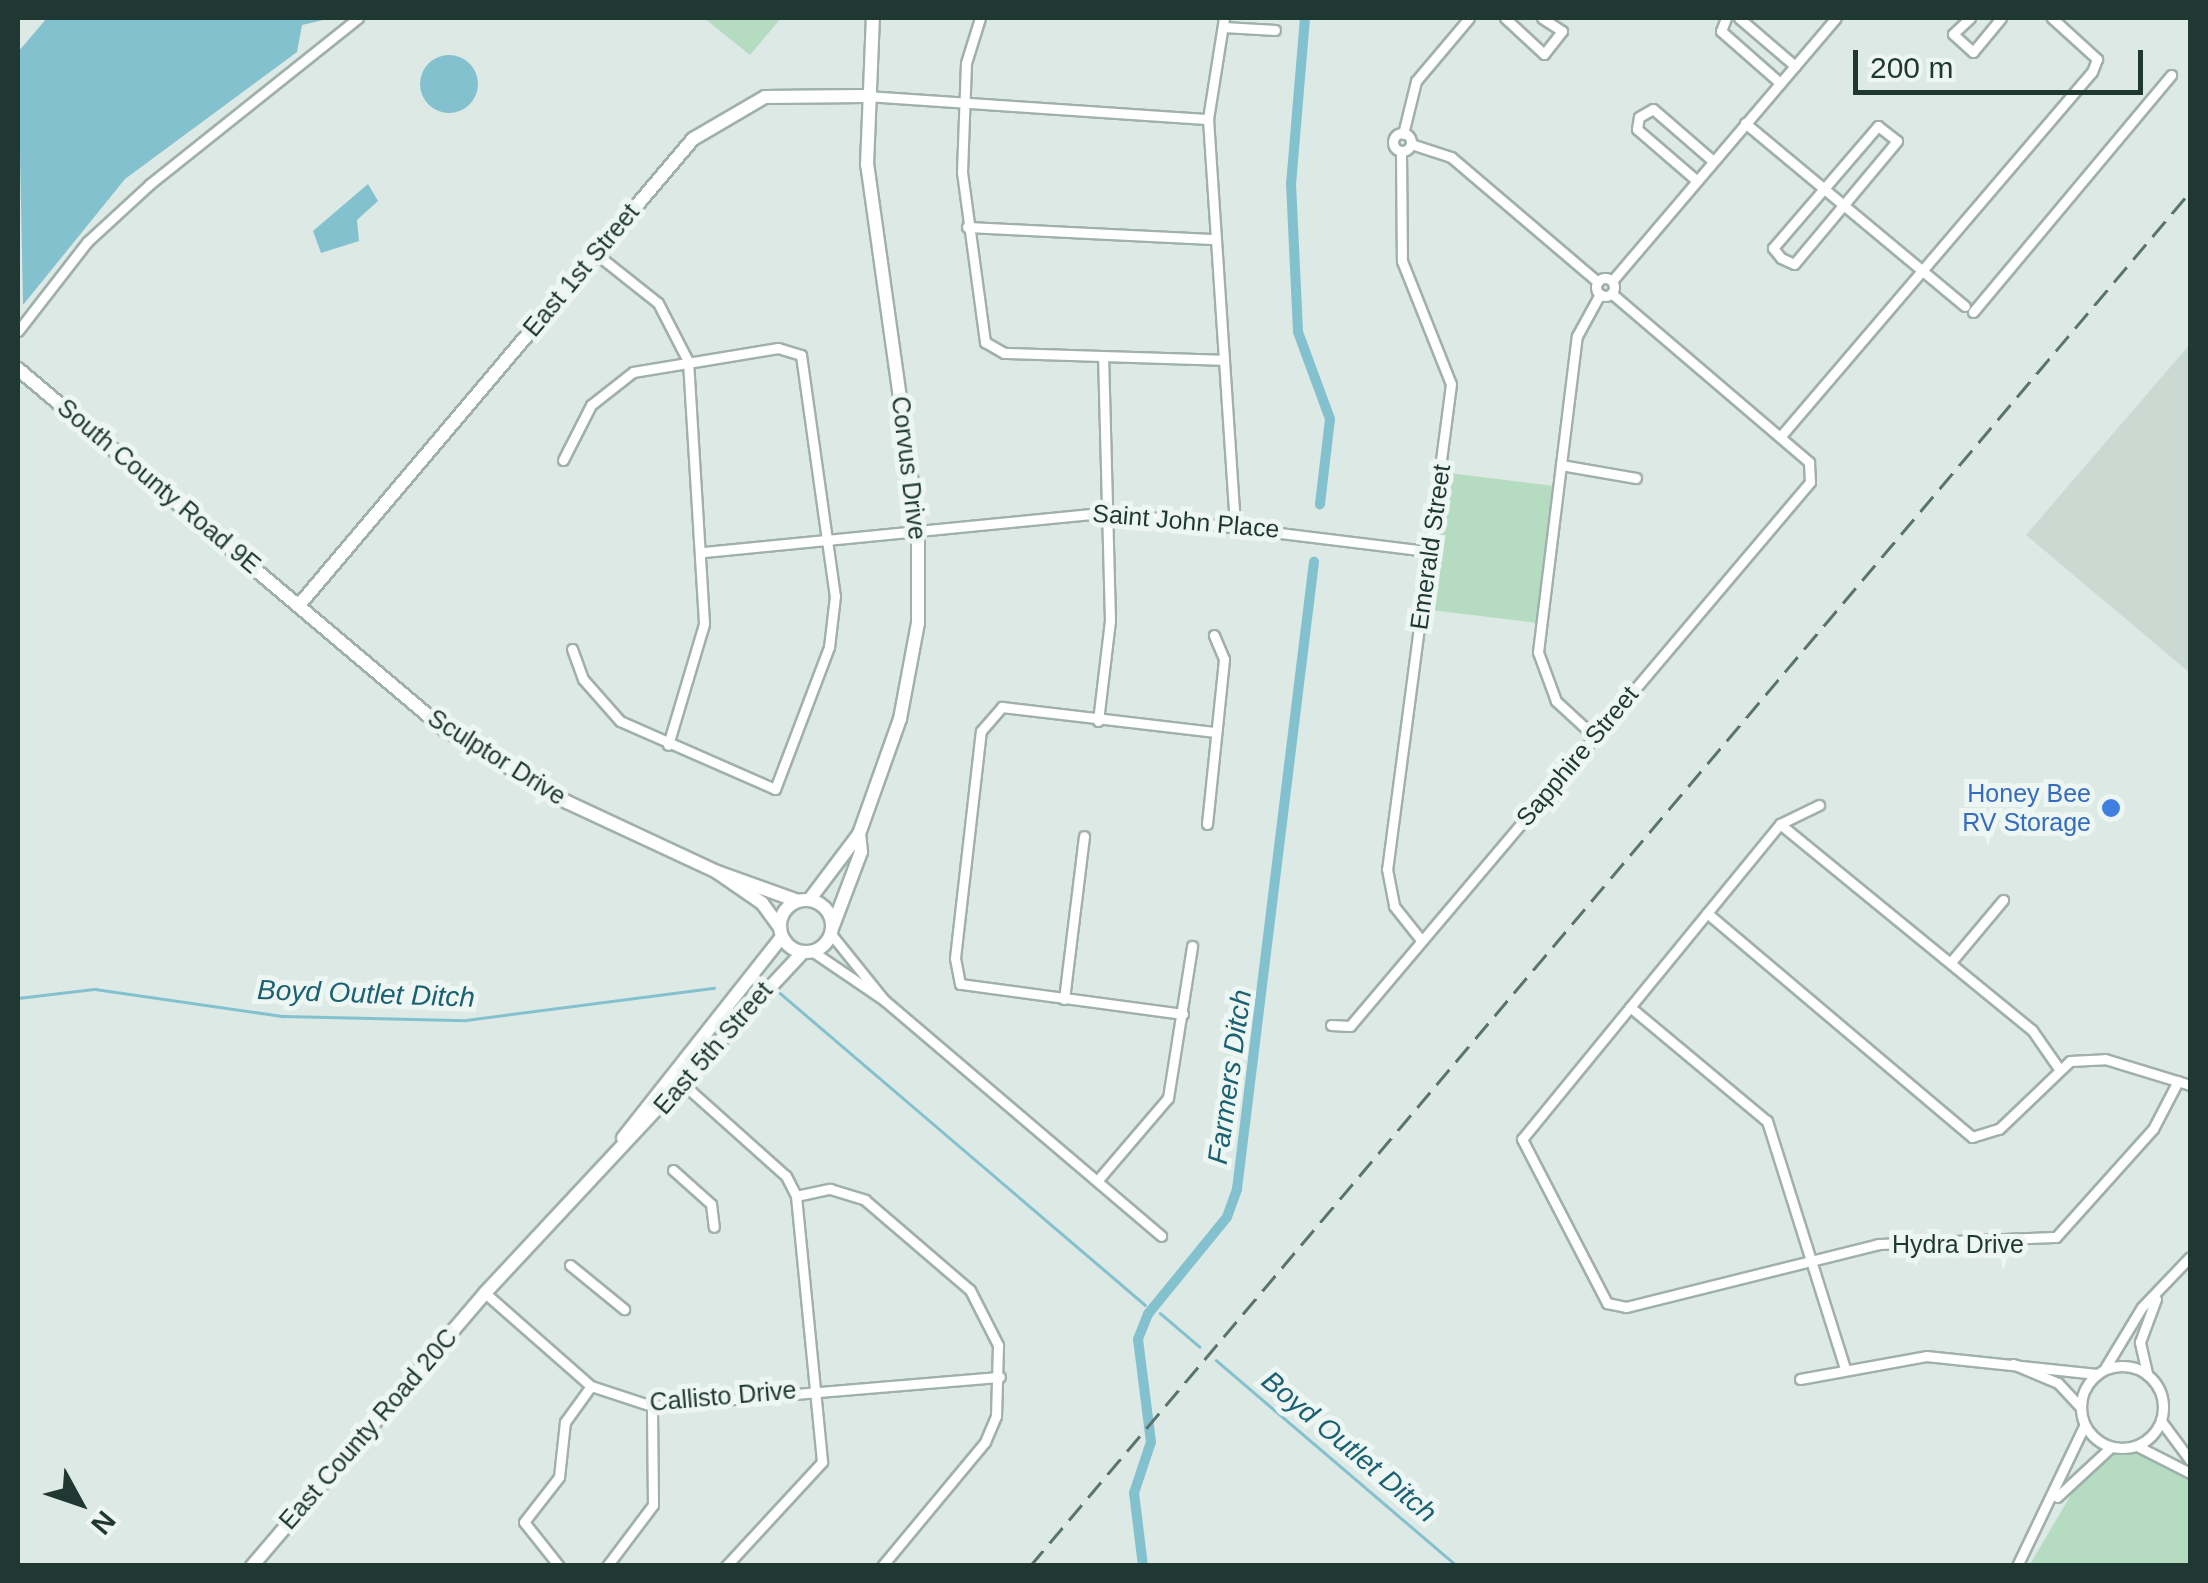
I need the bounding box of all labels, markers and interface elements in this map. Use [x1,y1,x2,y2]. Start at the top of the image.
scale bar [1858,30,2148,92]
text: 200 m [1870,51,1953,84]
street label: East 1st Street [517,198,645,342]
street label: South County Road 9E [51,392,267,580]
street label: Corvus Drive [885,394,933,542]
street label: Emerald Street [1404,462,1456,632]
street label: Saint John Place [1091,498,1281,544]
street label: Sapphire Street [1510,680,1644,832]
street label: Sculptor Drive [422,703,572,811]
place label: Honey Bee RV Storage [1962,779,2091,838]
marker: Honey Bee RV Storage [2100,797,2122,819]
water label: Boyd Outlet Ditch [257,973,475,1015]
street label: East 5th Street [647,976,779,1120]
water label: Farmers Ditch [1201,988,1259,1166]
street label: Hydra Drive [1892,1229,2024,1259]
street label: East County Road 20C [273,1323,463,1535]
water label: Boyd Outlet Ditch [1255,1364,1443,1530]
street label: Callisto Drive [648,1375,798,1417]
north arrow [30,1453,130,1553]
text: N [85,1505,122,1540]

